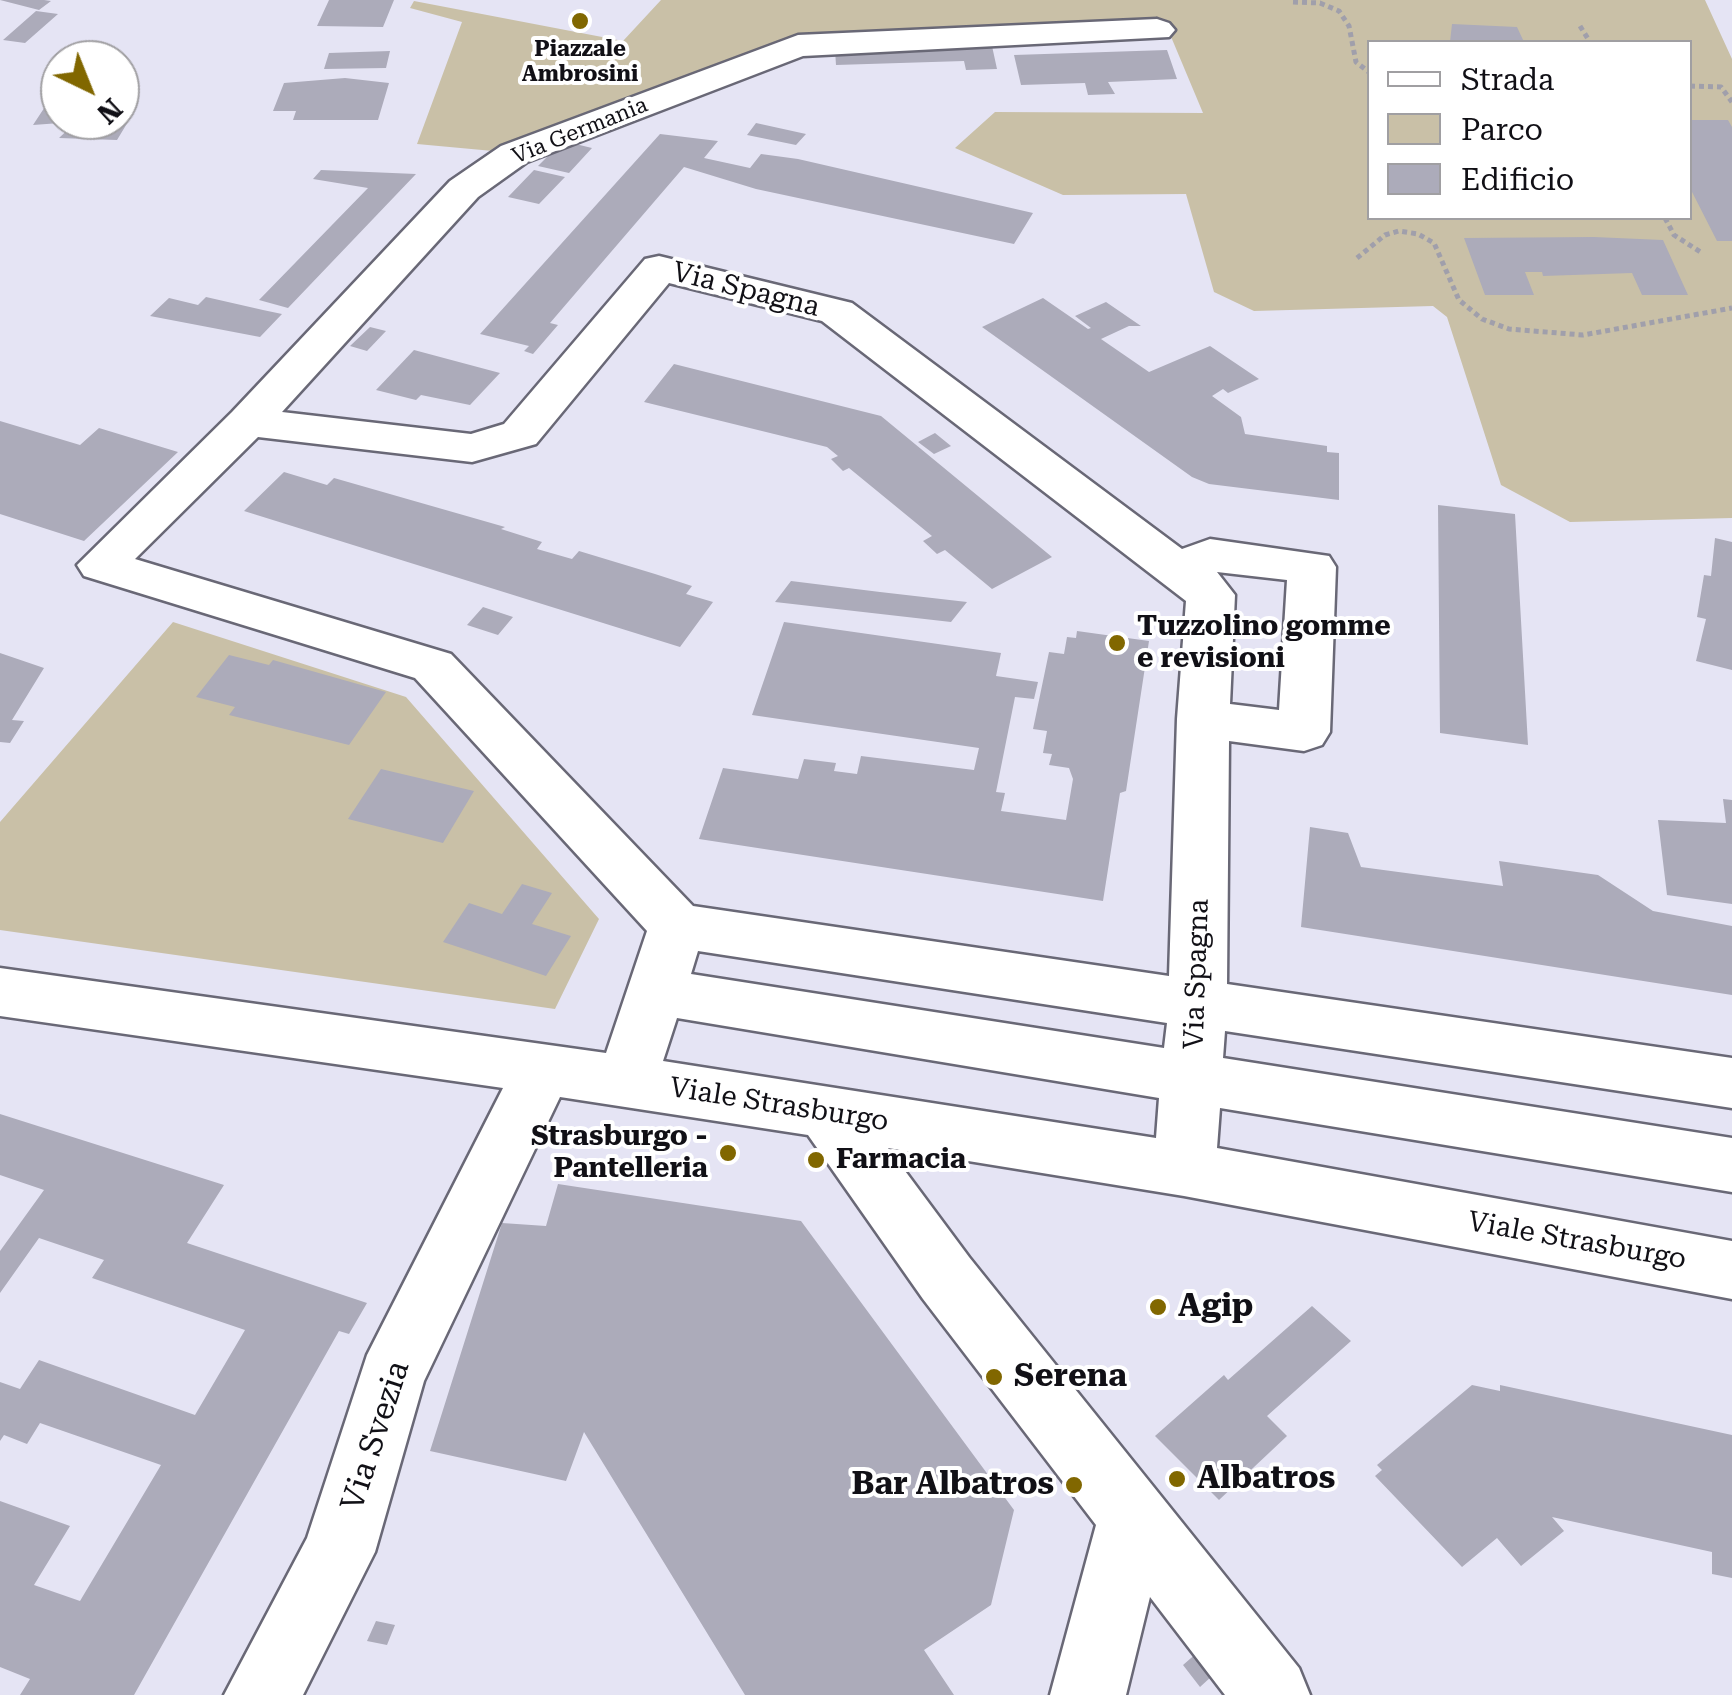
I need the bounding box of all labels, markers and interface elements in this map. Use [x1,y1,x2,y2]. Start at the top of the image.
marker: Piazzale Ambrosini [569,10,591,32]
place label: Piazzale Ambrosini [522,37,638,88]
north arrow [40,40,140,140]
legend [1367,40,1692,220]
text: Strada [1461,62,1554,97]
text: N [90,91,129,130]
street label: Via Germania [508,92,652,170]
text: Parco [1461,112,1543,147]
text: Edificio [1461,162,1574,197]
street label: Via Spagna [669,255,823,325]
place label: Tuzzolino gomme e revisioni [1137,610,1391,676]
marker: Tuzzolino gomme e revisioni [1106,632,1128,654]
street label: Via Spagna [1178,898,1216,1050]
street label: Viale Strasburgo [667,1071,891,1139]
place label: Strasburgo - Pantelleria [531,1120,708,1186]
marker: Strasburgo - Pantelleria [717,1142,739,1164]
place label: Farmacia [836,1143,966,1177]
marker: Farmacia [805,1149,827,1171]
street label: Viale Strasburgo [1465,1205,1689,1277]
place label: Agip [1178,1288,1253,1326]
marker: Agip [1147,1296,1169,1318]
street label: Via Svezia [334,1356,418,1516]
place label: Serena [1014,1358,1127,1396]
marker: Serena [983,1366,1005,1388]
place label: Albatros [1197,1460,1335,1498]
place label: Bar Albatros [851,1466,1054,1504]
marker: Albatros [1166,1468,1188,1490]
marker: Bar Albatros [1063,1474,1085,1496]

